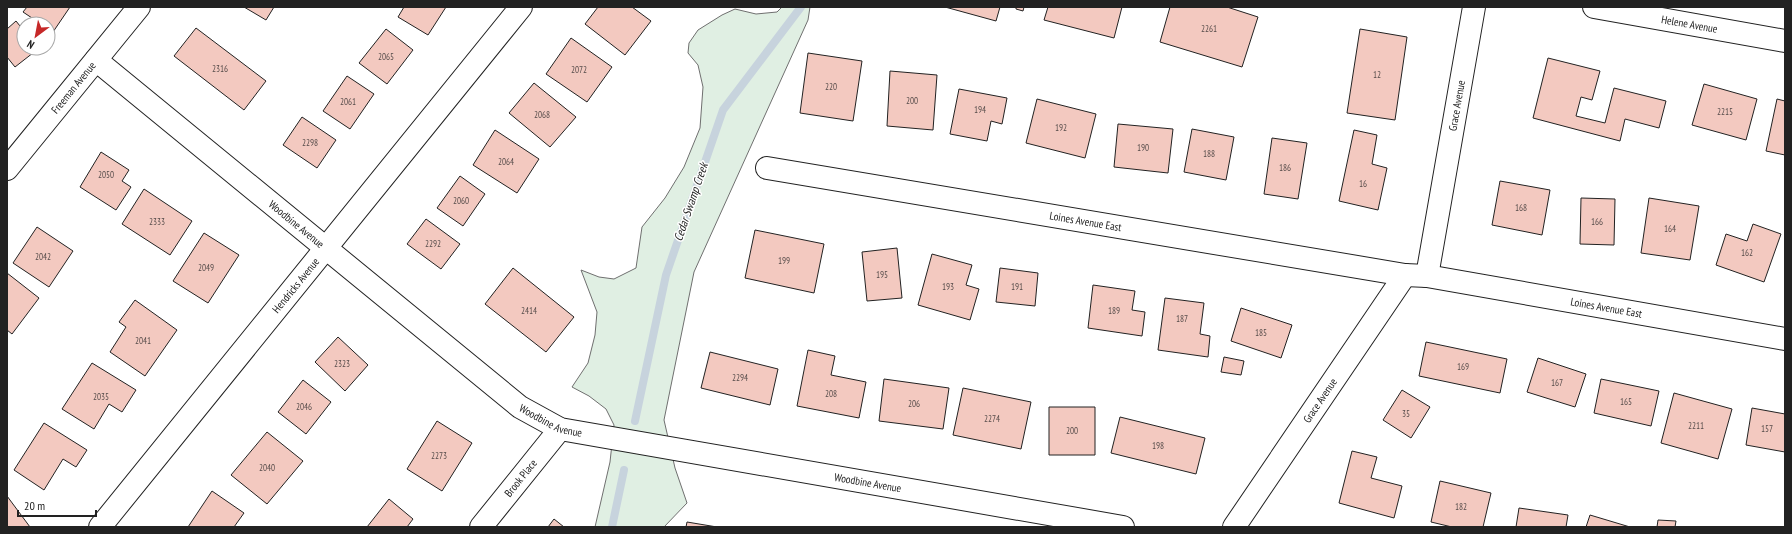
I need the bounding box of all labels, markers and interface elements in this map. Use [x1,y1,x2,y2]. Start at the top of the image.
street label: Helene Avenue [1660,12,1719,36]
north arrow [16,16,56,56]
house number: 2261 [1201,23,1217,34]
text: N [24,37,37,52]
house number: 2065 [378,51,394,62]
street label: Freeman Avenue [48,58,99,116]
house number: 2316 [212,63,228,74]
house number: 2072 [571,64,587,75]
house number: 12 [1373,69,1381,80]
street label: Grace Avenue [1445,79,1468,132]
house number: 220 [825,81,837,92]
house number: 200 [906,95,918,106]
house number: 2061 [340,96,356,107]
house number: 194 [974,104,986,115]
house number: 2215 [1717,106,1733,117]
house number: 2068 [534,109,550,120]
house number: 192 [1055,122,1067,133]
house number: 2298 [302,137,318,148]
house number: 190 [1137,142,1149,153]
house number: 188 [1203,148,1215,159]
house number: 2064 [498,156,514,167]
water label: Cedar Swamp Creek [670,160,711,243]
house number: 186 [1279,162,1291,173]
house number: 2050 [98,169,114,180]
house number: 16 [1359,178,1367,189]
house number: 2060 [453,195,469,206]
street label: Woodbine Avenue [266,197,327,251]
house number: 168 [1515,202,1527,213]
street label: Loines Avenue East [1049,209,1122,234]
house number: 2333 [149,216,165,227]
house number: 166 [1591,216,1603,227]
house number: 164 [1664,223,1676,234]
house number: 2292 [425,238,441,249]
house number: 162 [1741,247,1753,258]
house number: 2042 [35,251,51,262]
street label: Hendricks Avenue [269,254,323,316]
house number: 199 [778,255,790,266]
house number: 2049 [198,262,214,273]
house number: 195 [876,269,888,280]
house number: 193 [942,281,954,292]
house number: 191 [1011,281,1023,292]
street label: Loines Avenue East [1569,294,1643,321]
house number: 2414 [521,305,537,316]
house number: 189 [1108,305,1120,316]
house number: 187 [1176,313,1188,324]
house number: 185 [1255,327,1267,338]
house number: 2041 [135,335,151,346]
house number: 2323 [334,358,350,369]
house number: 169 [1457,361,1469,372]
house number: 2294 [732,372,748,383]
street label: Grace Avenue [1300,375,1340,425]
house number: 167 [1551,377,1563,388]
house number: 208 [825,388,837,399]
house number: 2035 [93,391,109,402]
house number: 165 [1620,396,1632,407]
house number: 206 [908,398,920,409]
house number: 2046 [296,401,312,412]
street label: Woodbine Avenue [517,401,584,440]
house number: 35 [1402,408,1410,419]
house number: 2274 [984,413,1000,424]
house number: 2211 [1688,420,1704,431]
house number: 157 [1761,423,1773,434]
house number: 200 [1066,425,1078,436]
house number: 198 [1152,440,1164,451]
house number: 2273 [431,450,447,461]
street label: Brook Place [501,456,540,500]
house number: 2040 [259,462,275,473]
street label: Woodbine Avenue [833,470,903,495]
scale bar [18,492,96,518]
text: 20 m [24,498,45,513]
house number: 182 [1455,501,1467,512]

